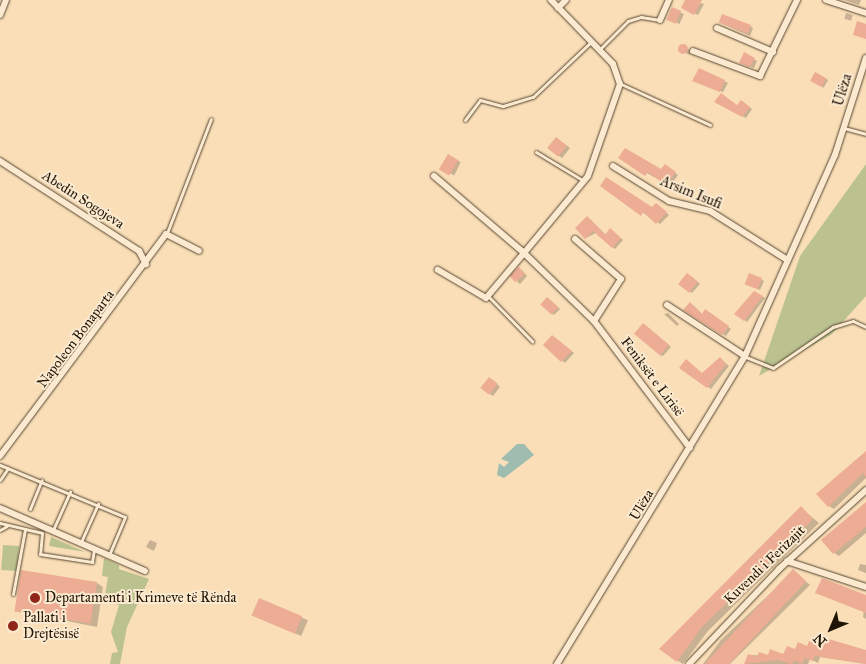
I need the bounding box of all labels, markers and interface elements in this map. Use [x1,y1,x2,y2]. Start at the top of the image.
street label: Ulëza [830,72,856,108]
street label: Abedin Sogojeva [39,167,127,233]
street label: Arsim Isufi [658,173,724,213]
street label: Napoleon Bonaparta [34,287,118,391]
street label: Feniksët e Lirisë [617,334,687,420]
street label: Ulëza [626,487,658,523]
street label: Kuvendi i Ferizajit [721,522,809,608]
place label: Departamenti i Krimeve të Rënda [45,590,236,606]
marker: Departamenti i Krimeve të Rënda [29,592,41,604]
north arrow [806,604,856,654]
place label: Pallati i Drejtësisë [23,610,79,642]
marker: Pallati i Drejtësisë [7,620,19,632]
text: N [810,630,830,650]

